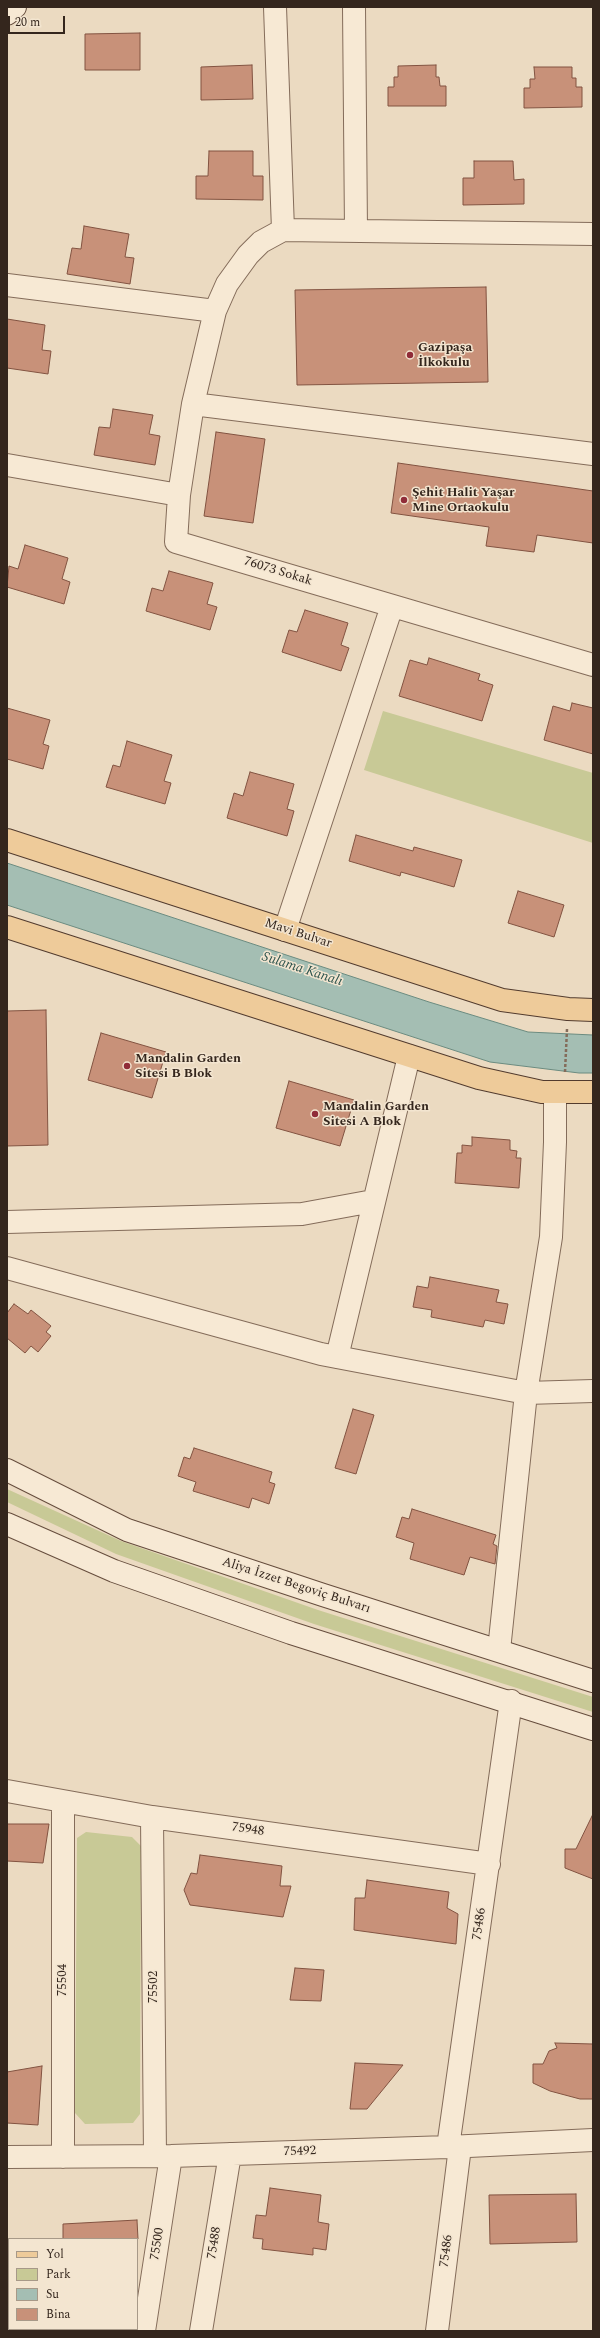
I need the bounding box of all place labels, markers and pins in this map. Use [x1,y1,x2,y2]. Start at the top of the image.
place label: Gazipaşa İlkokulu [418,340,472,371]
marker: Gazipaşa İlkokulu [405,350,415,360]
place label: Şehit Halit Yaşar Mine Ortaokulu [412,485,515,516]
marker: Şehit Halit Yaşar Mine Ortaokulu [399,495,409,505]
place label: Mandalin Garden Sitesi B Blok [135,1051,241,1082]
marker: Mandalin Garden Sitesi B Blok [122,1061,132,1071]
place label: Mandalin Garden Sitesi A Blok [323,1099,429,1130]
marker: Mandalin Garden Sitesi A Blok [310,1109,320,1119]

